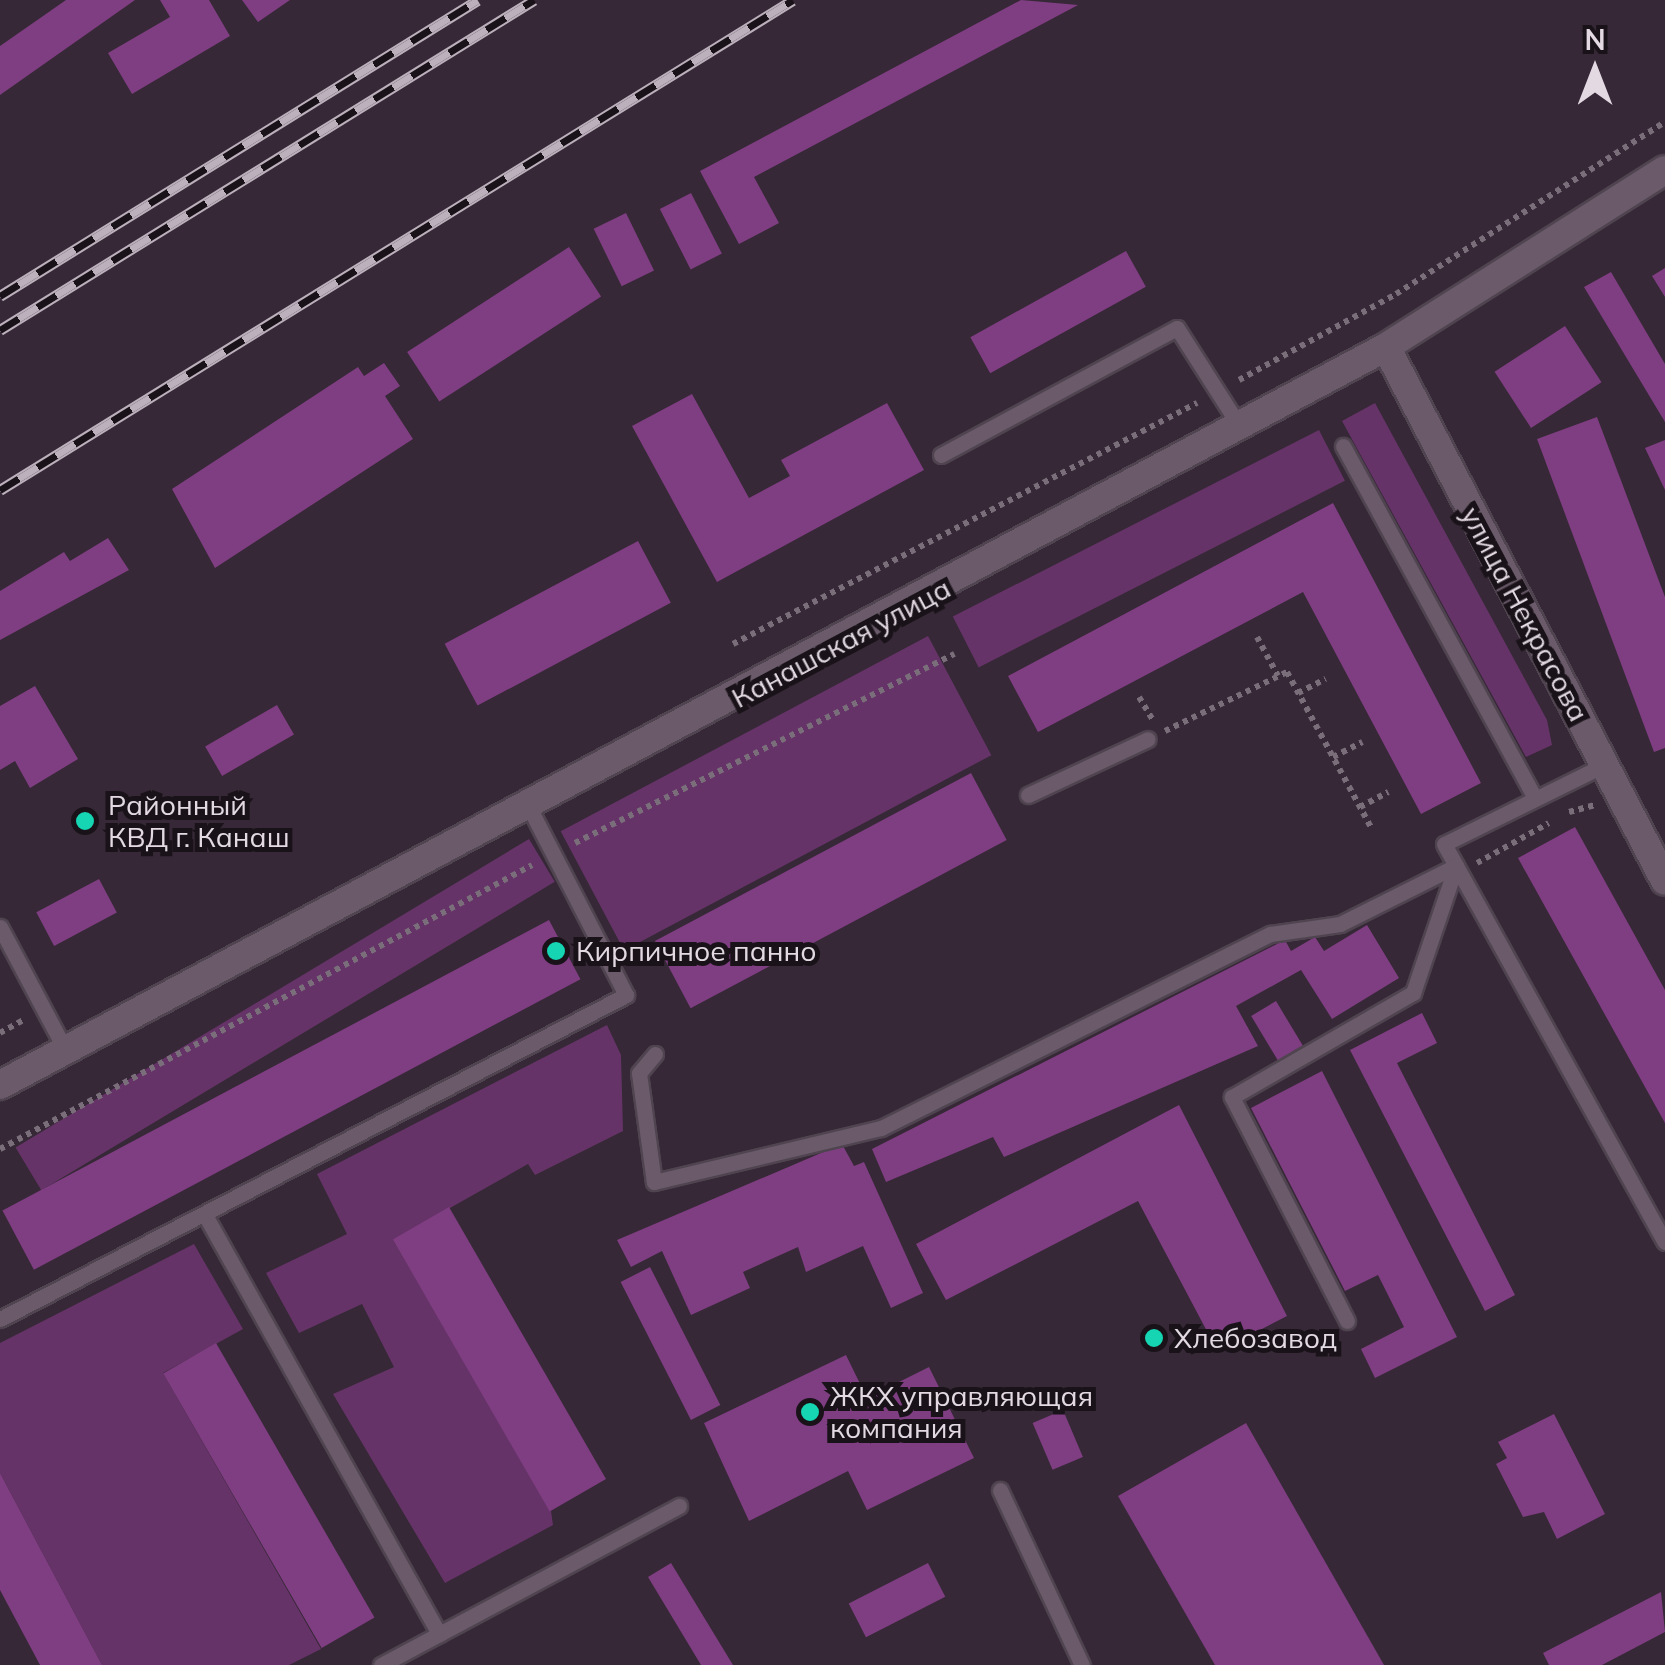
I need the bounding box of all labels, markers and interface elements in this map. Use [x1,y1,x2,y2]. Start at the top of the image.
north arrow [1545,20,1645,120]
text: N [1584,22,1606,57]
street label: улица Некрасова [1454,501,1596,727]
street label: Канашская улица [726,571,956,715]
place label: Районный КВД г. Канаш [108,788,290,854]
marker: Районный КВД г. Канаш [72,808,98,834]
place label: Кирпичное панно [576,934,817,968]
marker: Кирпичное панно [545,940,567,962]
place label: Хлебозавод [1174,1321,1337,1355]
marker: Хлебозавод [1143,1327,1165,1349]
place label: ЖКХ управляющая компания [830,1379,1093,1445]
marker: ЖКХ управляющая компания [799,1401,821,1423]

